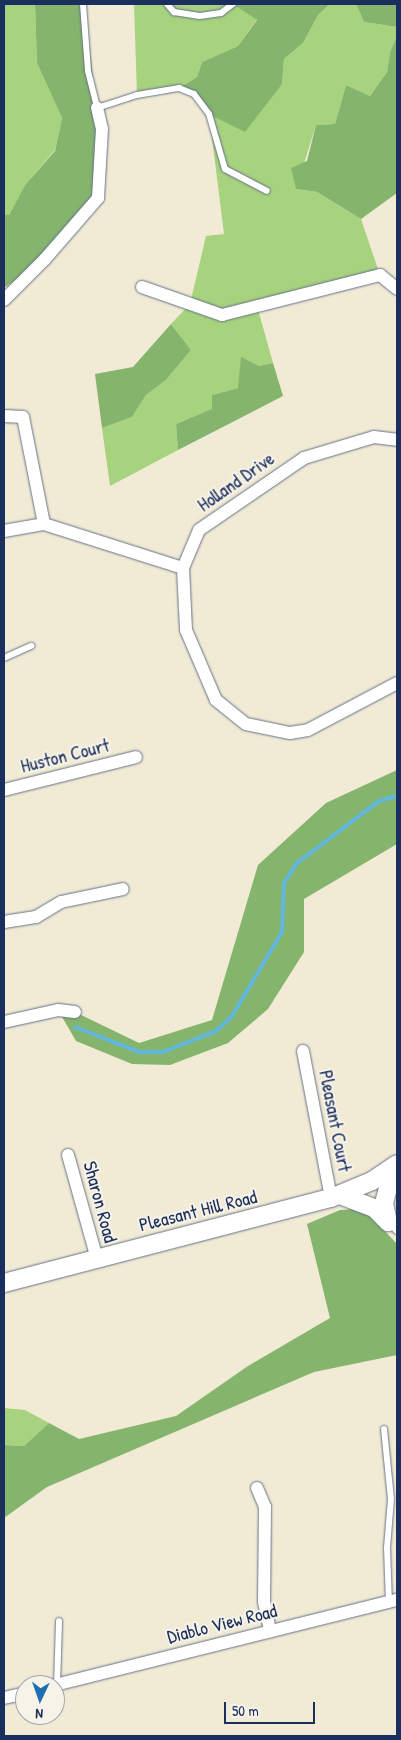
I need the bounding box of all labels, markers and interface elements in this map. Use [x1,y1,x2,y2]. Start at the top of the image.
street label: Holland Drive [193,447,279,517]
street label: Huston Court [18,734,112,778]
street label: Pleasant Court [314,1068,356,1174]
street label: Sharon Road [78,1159,122,1245]
street label: Pleasant Hill Road [137,1185,259,1237]
street label: Diablo View Road [165,1599,279,1649]
north arrow [15,1675,65,1725]
scale bar [226,1692,317,1724]
text: 50 m [232,1700,259,1721]
text: N [35,1705,43,1724]

